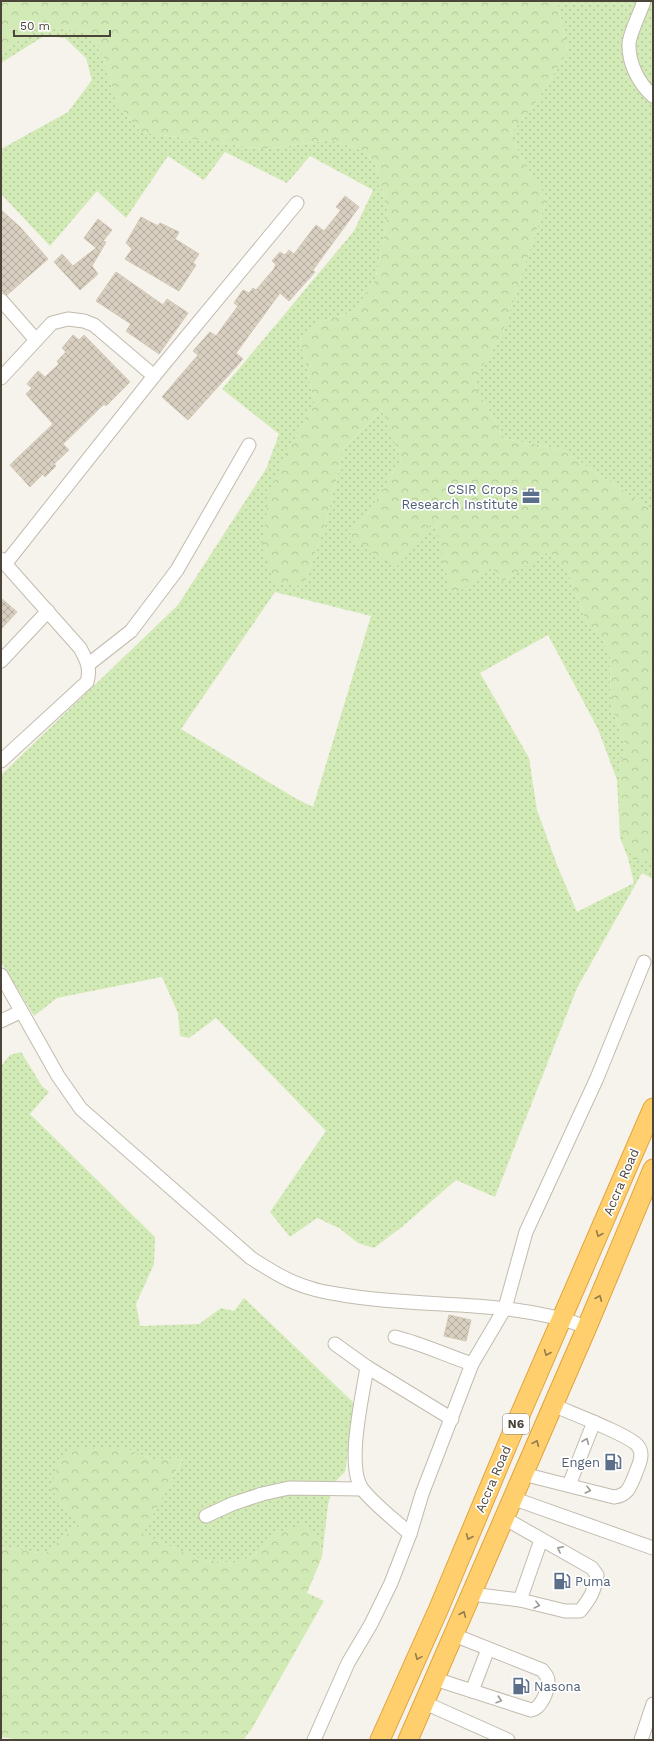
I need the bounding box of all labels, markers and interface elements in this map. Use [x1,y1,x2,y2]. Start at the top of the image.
scale bar [14,12,110,38]
text: 50 m [20,19,50,33]
place label: CSIR Crops Research Institute [402,482,518,512]
office icon: CSIR Crops Research Institute [521,486,541,506]
street label: Accra Road [600,1146,642,1218]
one-way arrow [596,1230,604,1237]
one-way arrow [594,1295,602,1302]
one-way arrow [544,1349,552,1356]
road number: N6 [503,1414,529,1434]
one-way arrow [582,1437,590,1444]
one-way arrow [531,1440,539,1448]
street label: Accra Road [472,1443,514,1515]
fuel station icon: Engen [603,1452,623,1472]
place label: Engen [561,1455,600,1470]
one-way arrow [585,1486,591,1494]
one-way arrow [466,1533,474,1541]
one-way arrow [556,1547,564,1554]
fuel station icon: Puma [552,1571,572,1591]
place label: Puma [575,1574,611,1589]
one-way arrow [534,1600,541,1608]
one-way arrow [458,1611,466,1618]
one-way arrow [414,1653,422,1660]
fuel station icon: Nasona [511,1676,531,1696]
place label: Nasona [534,1679,582,1694]
one-way arrow [495,1695,502,1704]

